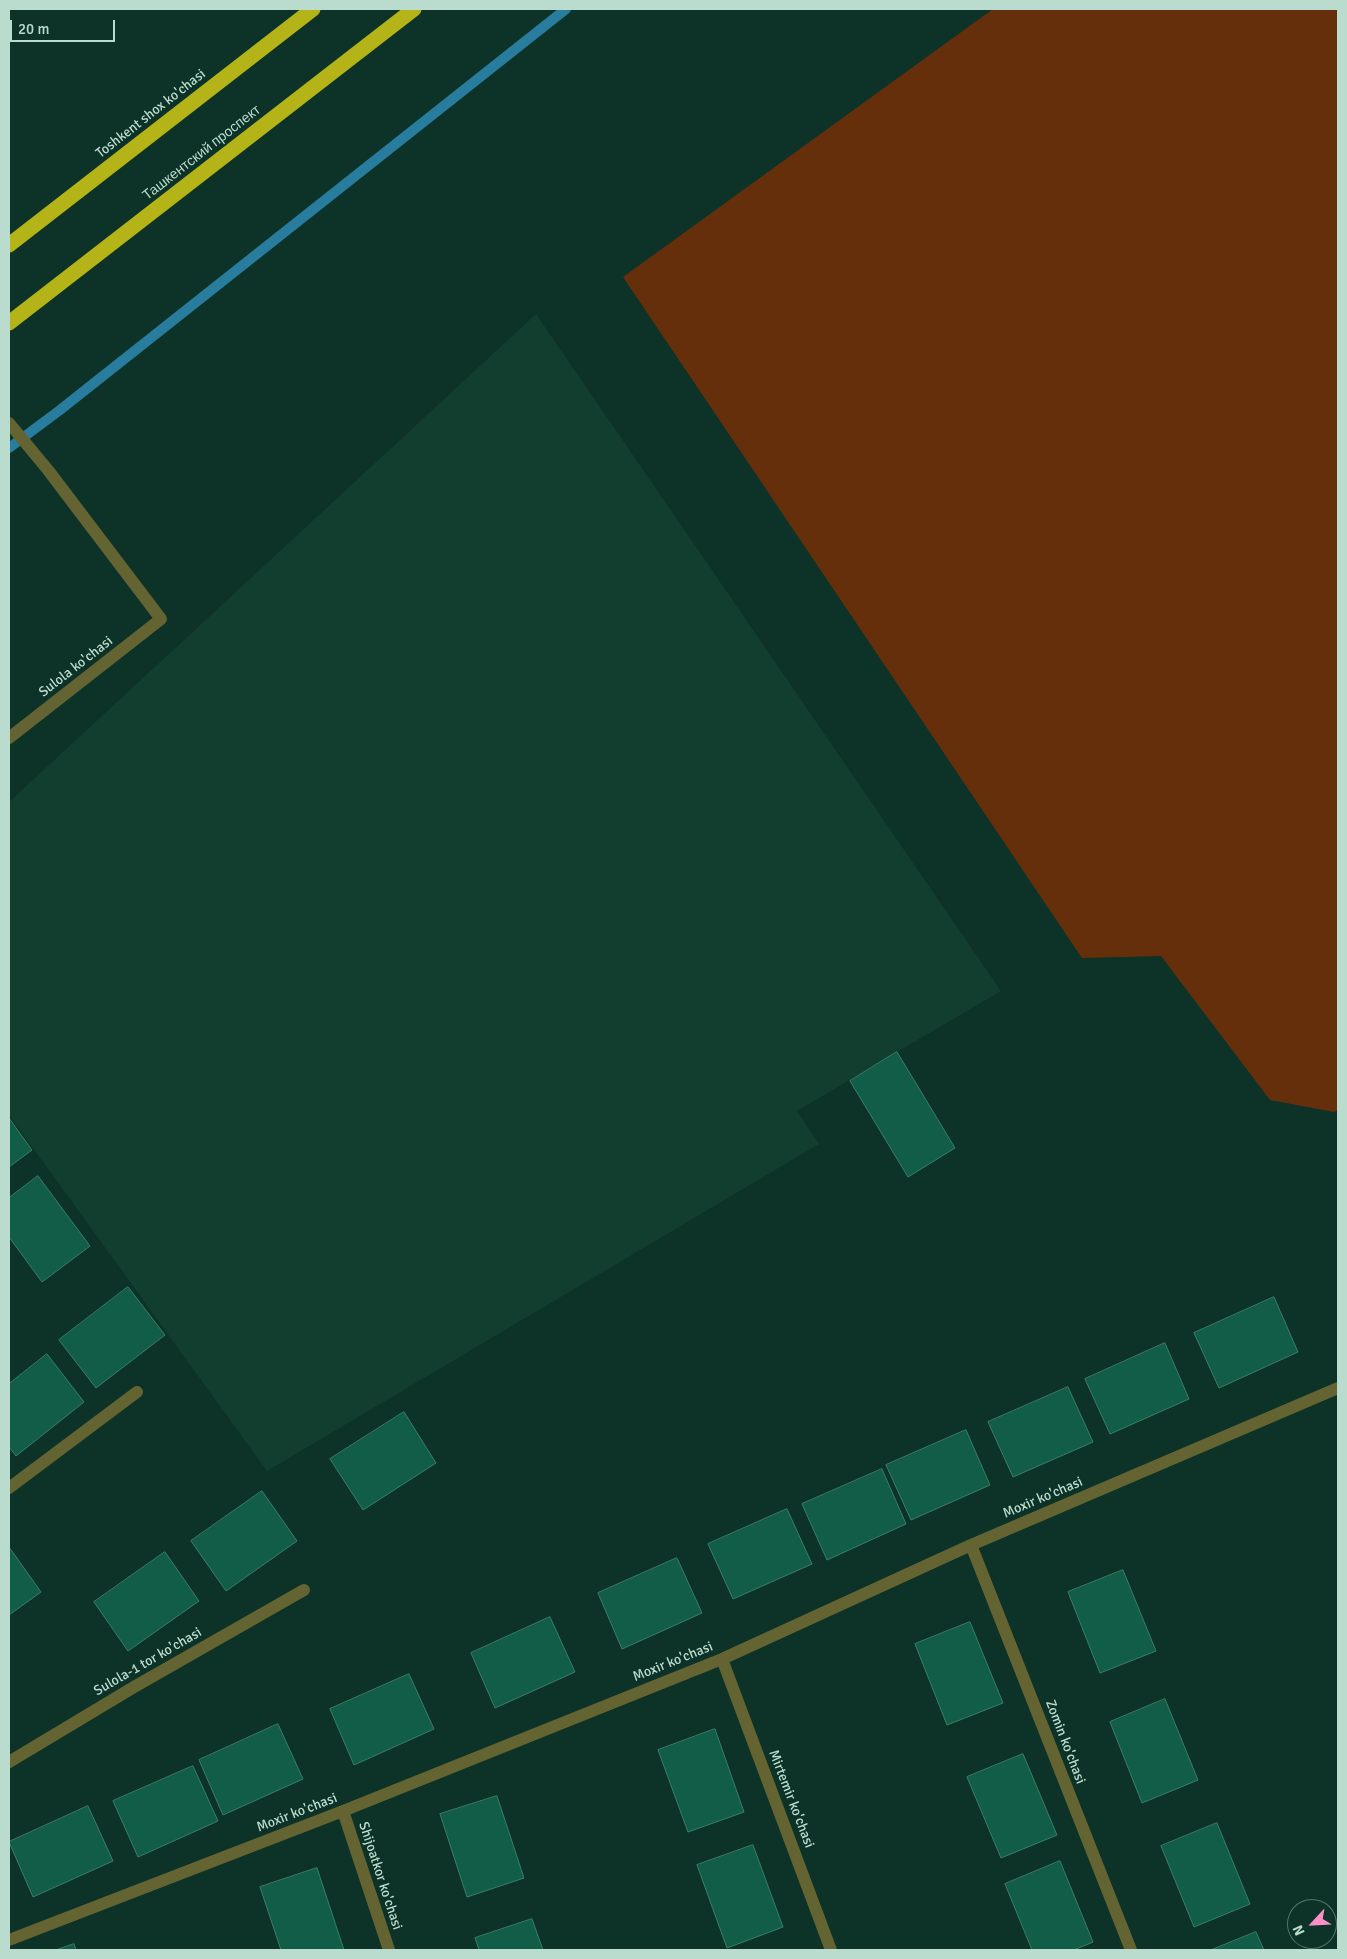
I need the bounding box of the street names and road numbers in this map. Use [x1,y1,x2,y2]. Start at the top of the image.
street label: Toshkent shox ko'chasi [93,66,209,162]
street label: Ташкентский проспект [140,102,264,204]
street label: Sulola ko'chasi [36,633,116,701]
street label: Moxir ko'chasi [1001,1474,1085,1522]
street label: Sulola-1 tor ko'chasi [91,1624,205,1700]
street label: Moxir ko'chasi [630,1638,716,1686]
street label: Zomin ko'chasi [1041,1698,1089,1786]
street label: Mirtemir ko'chasi [765,1748,817,1850]
street label: Moxir ko'chasi [254,1790,340,1836]
street label: Shijoatkor ko'chasi [355,1820,405,1932]

